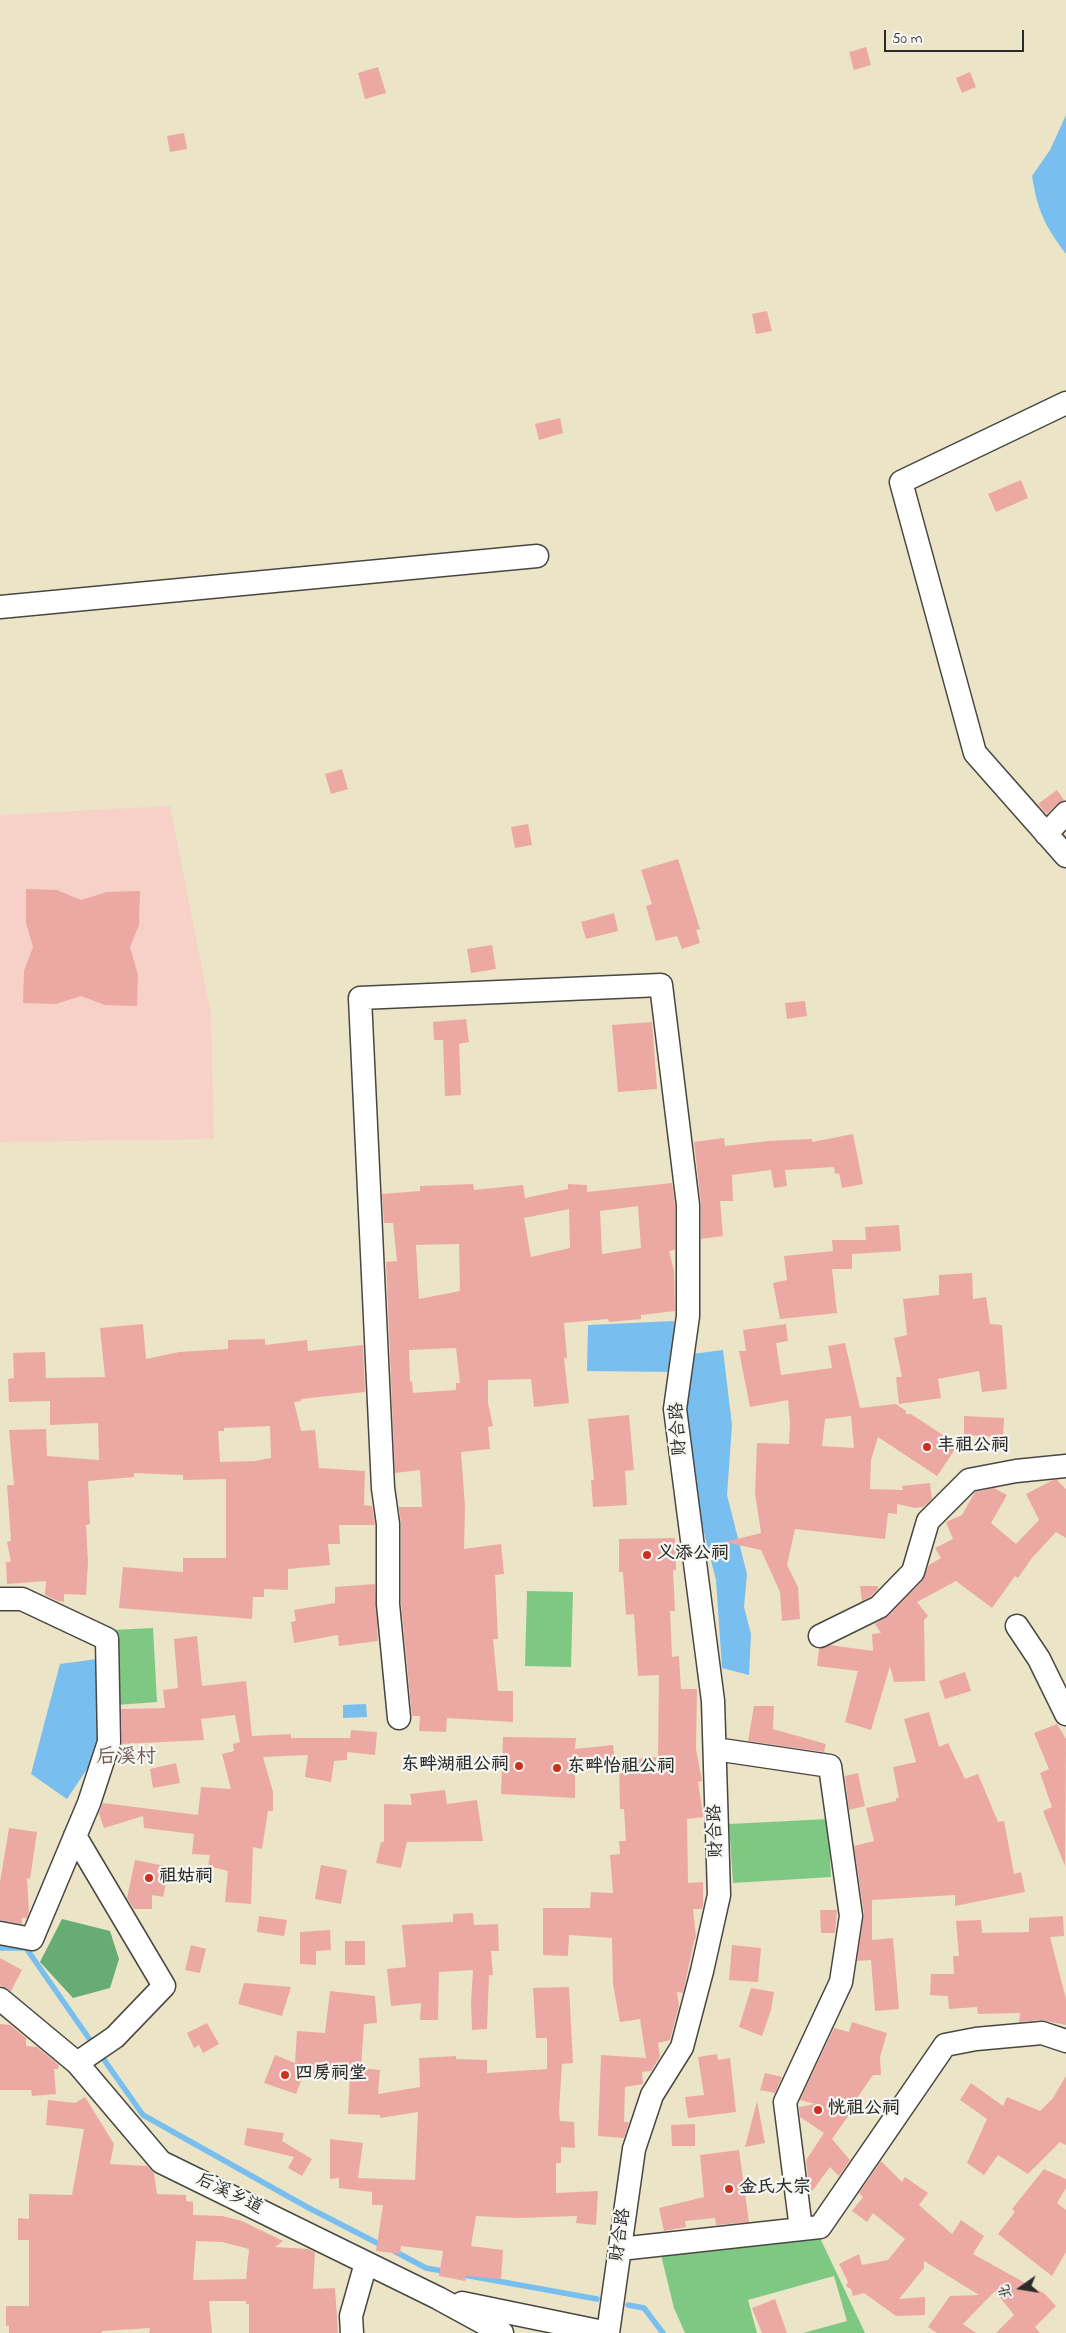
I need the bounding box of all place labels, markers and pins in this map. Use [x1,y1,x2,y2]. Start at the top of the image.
place label: 丰祖公祠 [937,1436,1009,1458]
marker: 丰祖公祠 [921,1441,933,1453]
place label: 义添公祠 [657,1544,729,1566]
marker: 义添公祠 [641,1549,653,1561]
place label: 东畔湖祖公祠 [401,1755,509,1777]
place label: 东畔怡祖公祠 [567,1757,675,1779]
marker: 东畔湖祖公祠 [513,1760,525,1772]
marker: 东畔怡祖公祠 [551,1762,563,1774]
place label: 祖姑祠 [159,1867,213,1889]
marker: 祖姑祠 [143,1872,155,1884]
place label: 四房祠堂 [295,2064,367,2086]
marker: 四房祠堂 [279,2069,291,2081]
place label: 恍祖公祠 [828,2099,900,2121]
marker: 恍祖公祠 [812,2104,824,2116]
place label: 金氏大宗 [739,2178,811,2200]
marker: 金氏大宗 [723,2183,735,2195]

